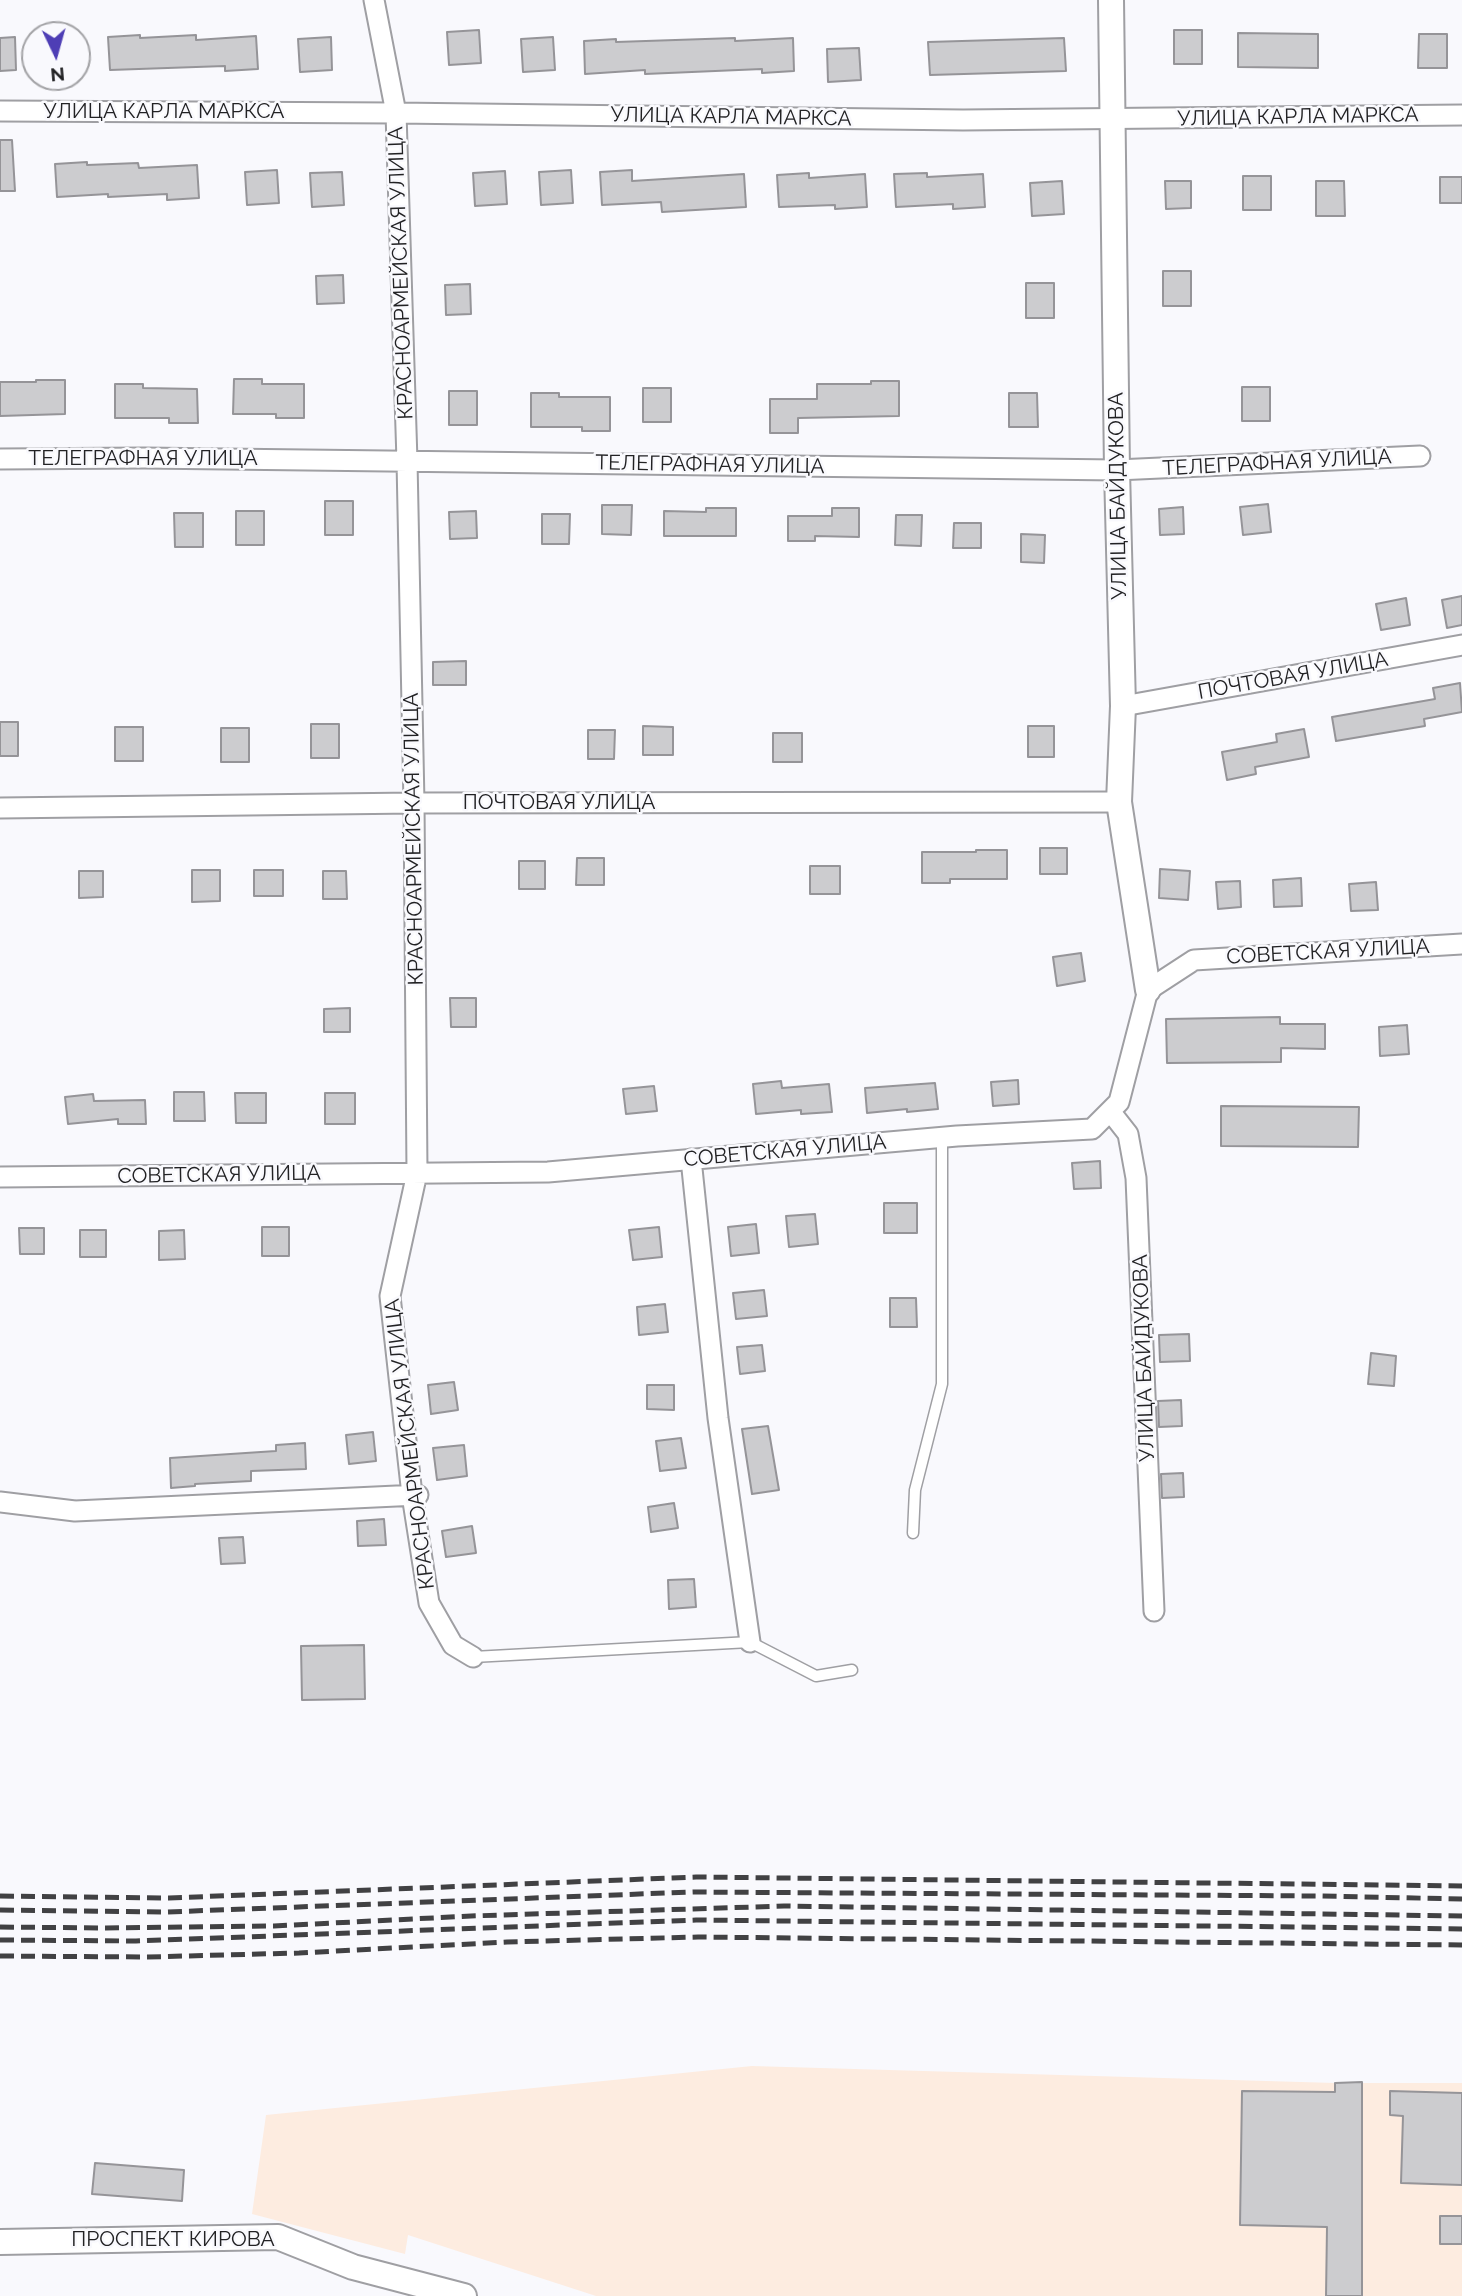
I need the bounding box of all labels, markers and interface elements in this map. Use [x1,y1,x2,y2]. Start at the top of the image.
north arrow [21,21,91,91]
text: N [49,63,66,87]
street label: УЛИЦА КАРЛА МАРКСА [43,99,285,125]
street label: УЛИЦА КАРЛА МАРКСА [610,102,852,132]
street label: УЛИЦА КАРЛА МАРКСА [1177,102,1419,132]
street label: КРАСНОАРМЕЙСКАЯ УЛИЦА [383,126,419,420]
street label: УЛИЦА БАЙДУКОВА [1104,392,1132,600]
street label: ТЕЛЕГРАФНАЯ УЛИЦА [1162,444,1392,482]
street label: ТЕЛЕГРАФНАЯ УЛИЦА [28,446,258,472]
street label: ТЕЛЕГРАФНАЯ УЛИЦА [595,450,825,480]
street label: ПОЧТОВАЯ УЛИЦА [1196,647,1390,705]
street label: КРАСНОАРМЕЙСКАЯ УЛИЦА [399,692,429,986]
street label: ПОЧТОВАЯ УЛИЦА [463,790,655,816]
street label: СОВЕТСКАЯ УЛИЦА [1226,934,1430,970]
street label: СОВЕТСКАЯ УЛИЦА [683,1130,887,1172]
street label: СОВЕТСКАЯ УЛИЦА [117,1161,321,1189]
street label: УЛИЦА БАЙДУКОВА [1128,1254,1160,1462]
street label: КРАСНОАРМЕЙСКАЯ УЛИЦА [380,1297,440,1591]
street label: ПРОСПЕКТ КИРОВА [71,2227,275,2253]

